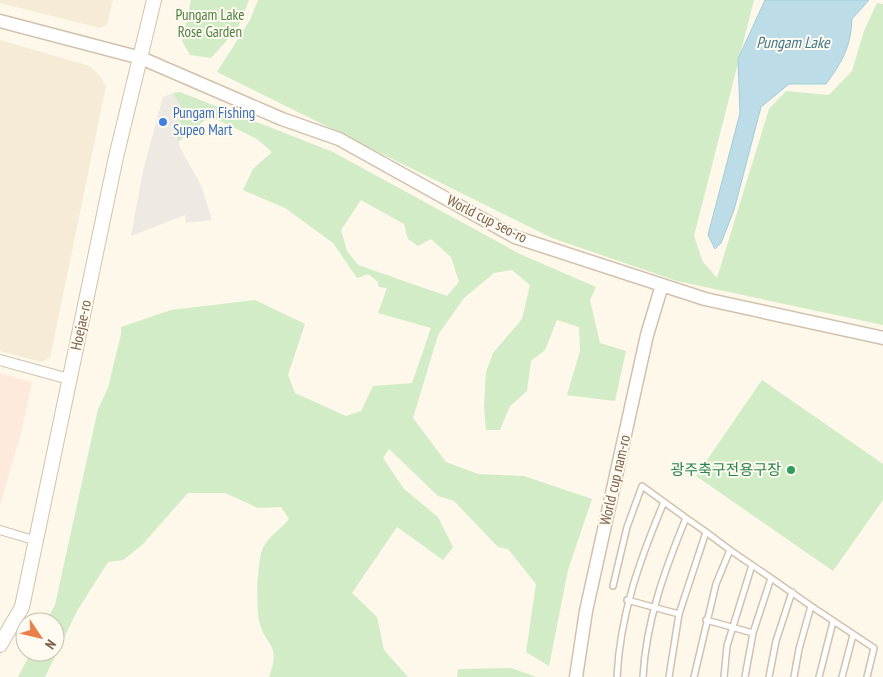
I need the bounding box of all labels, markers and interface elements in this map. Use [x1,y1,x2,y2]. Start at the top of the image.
park label: Pungam Lake Rose Garden [176,5,244,41]
water label: Pungam Lake [756,32,831,52]
place label: Pungam Fishing Supeo Mart [173,103,255,139]
marker: Pungam Fishing Supeo Mart [157,116,169,128]
street label: World cup seo-ro [444,190,530,247]
street label: Hoejae-ro [66,298,95,352]
street label: World cup nam-ro [595,433,634,527]
place label: 광주축구전용구장 [671,460,781,479]
marker: 광주축구전용구장 [785,464,797,476]
north arrow [15,612,65,662]
text: N [41,636,60,653]

